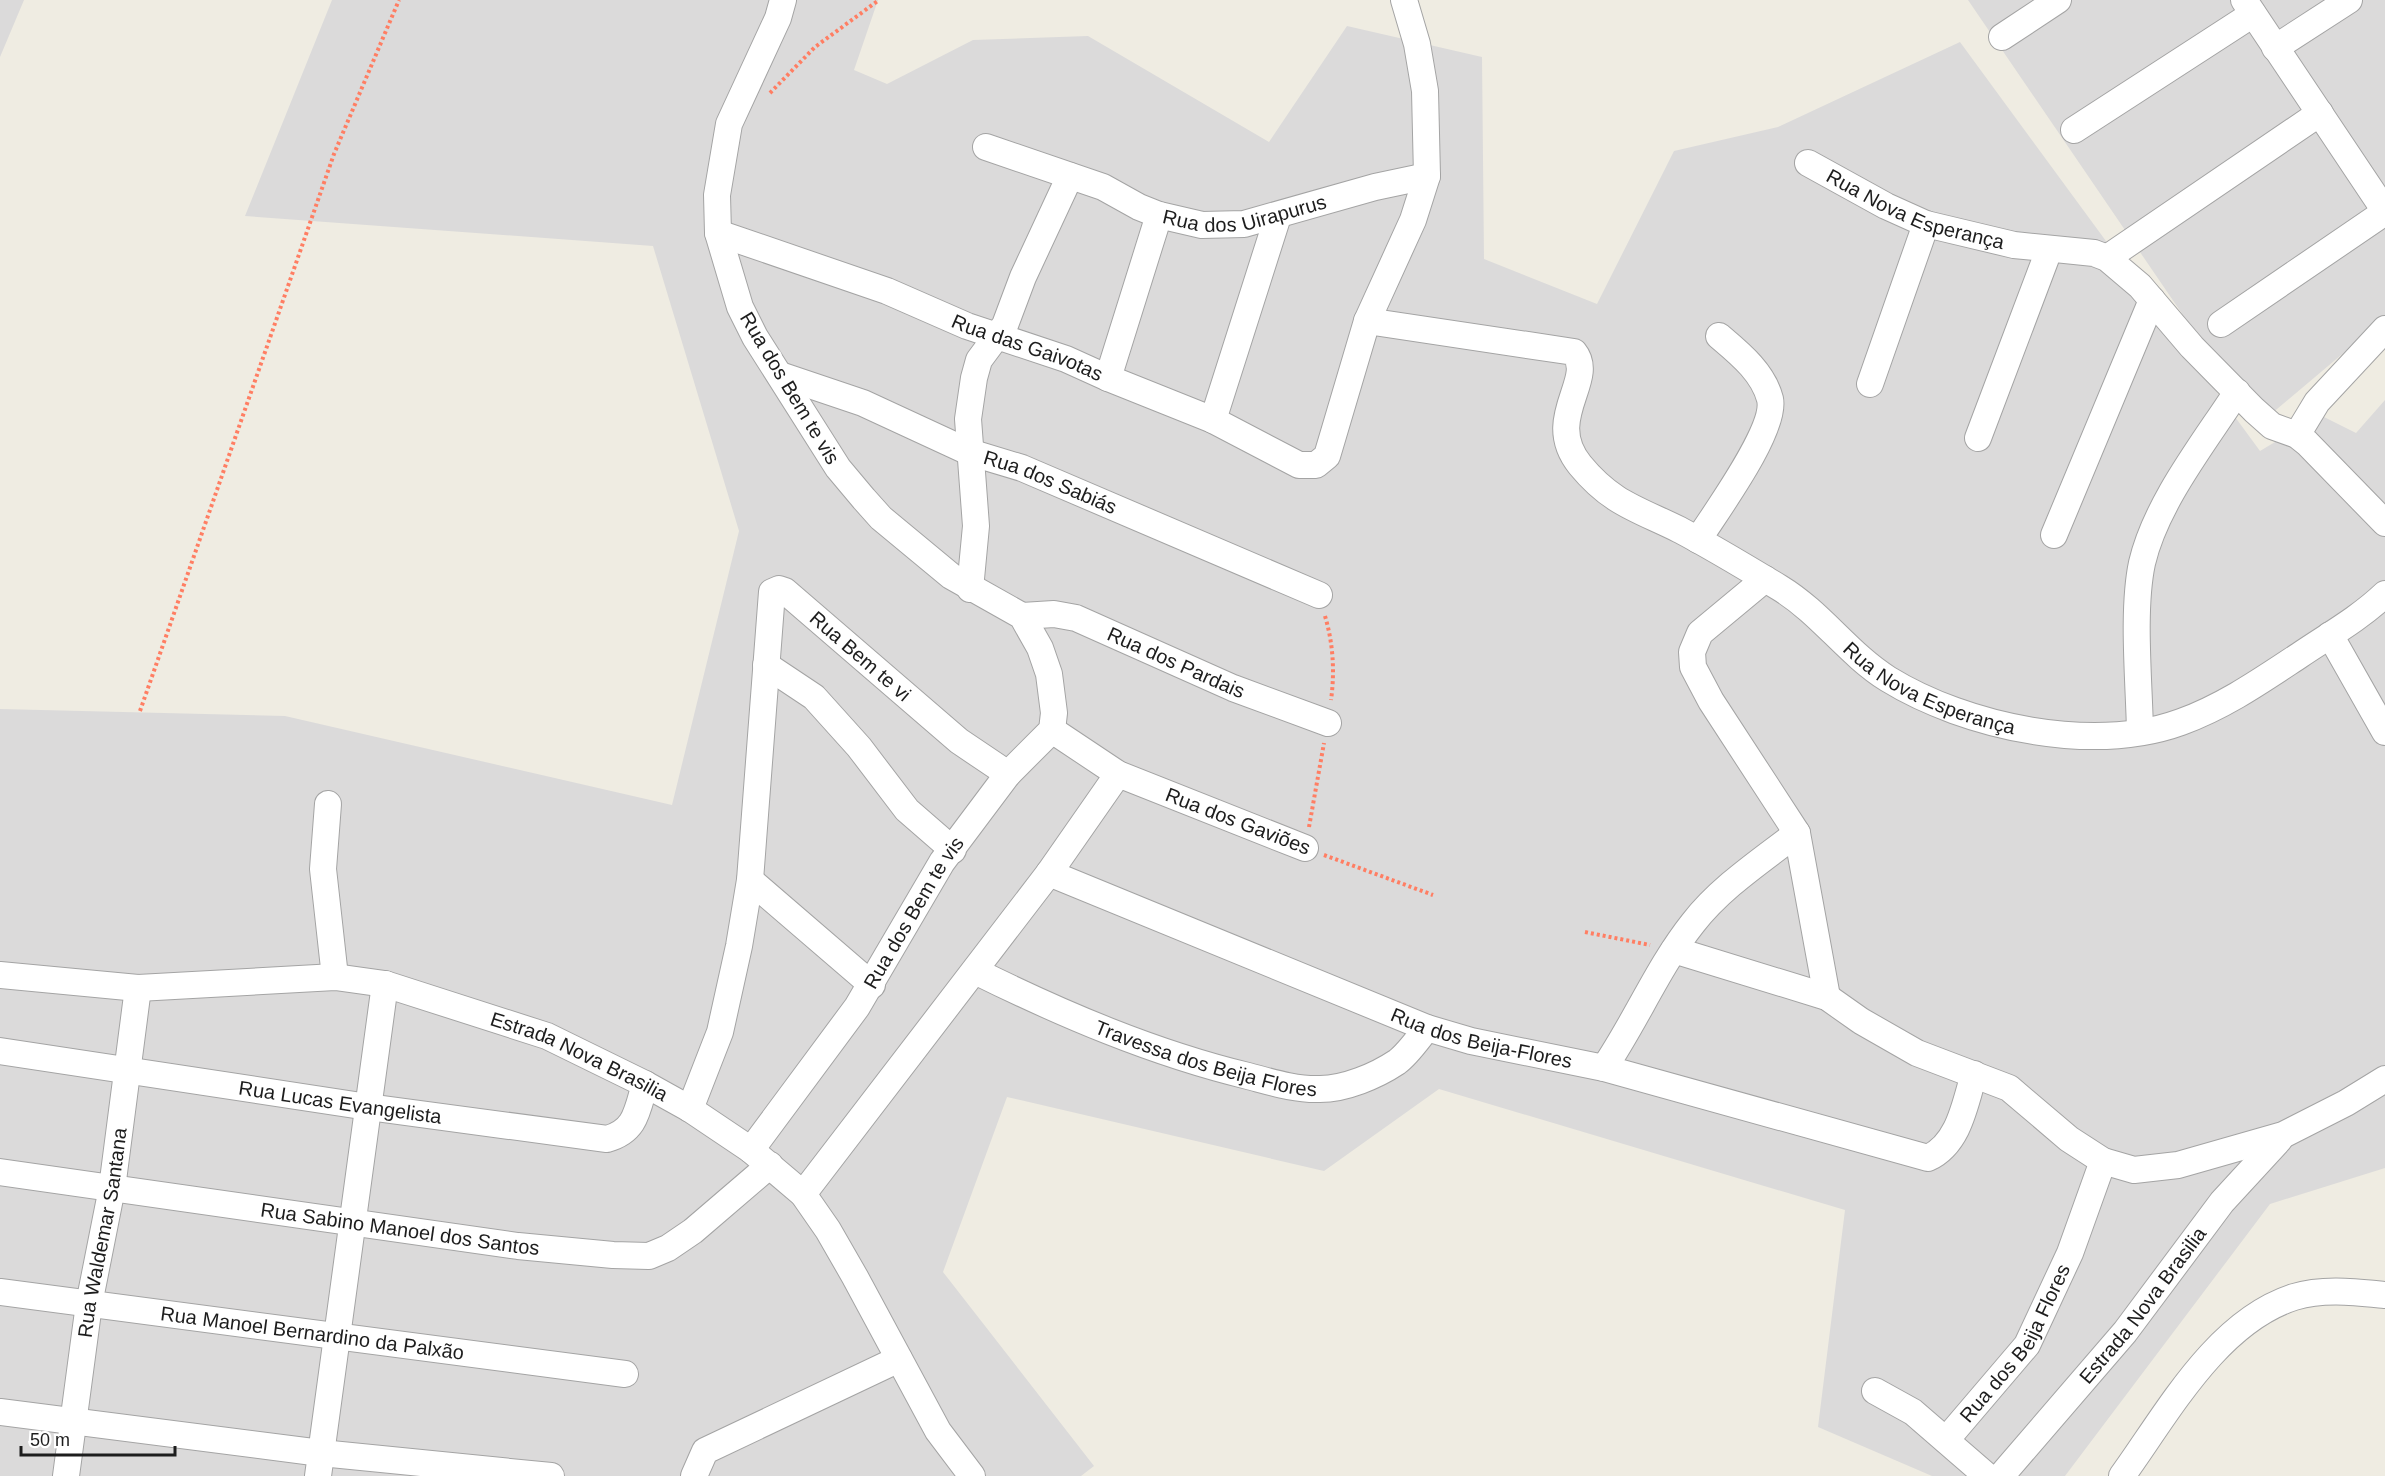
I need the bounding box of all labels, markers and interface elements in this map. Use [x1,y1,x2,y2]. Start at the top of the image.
street label: Rua Nova Esperança [1823,164,2007,254]
street label: Rua dos Uirapurus [1161,190,1329,236]
street label: Rua dos Bem te vis [736,308,844,468]
street label: Rua das Gaivotas [948,310,1106,385]
street label: Rua dos Sabiás [981,446,1120,518]
street label: Rua Bem te vi [806,607,915,705]
street label: Rua dos Pardais [1104,622,1248,702]
street label: Rua Nova Esperança [1839,637,2018,739]
street label: Rua dos Gaviões [1162,783,1314,859]
street label: Rua dos Bem te vis [859,832,968,993]
street label: Rua dos Beija-Flores [1388,1003,1574,1072]
street label: Estrada Nova Brasilia [488,1008,673,1106]
street label: Travessa dos Beija Flores [1092,1016,1317,1100]
street label: Rua Lucas Evangelista [237,1076,444,1128]
street label: Rua Waldemar Santana [74,1126,131,1339]
street label: Rua Sabino Manoel dos Santos [259,1198,540,1259]
street label: Estrada Nova Brasilia [2075,1222,2211,1388]
street label: Rua dos Beija Flores [1955,1261,2074,1426]
street label: Rua Manoel Bernardino da Palxão [159,1302,465,1364]
scale bar [21,1419,176,1457]
text: 50 m [30,1430,70,1450]

